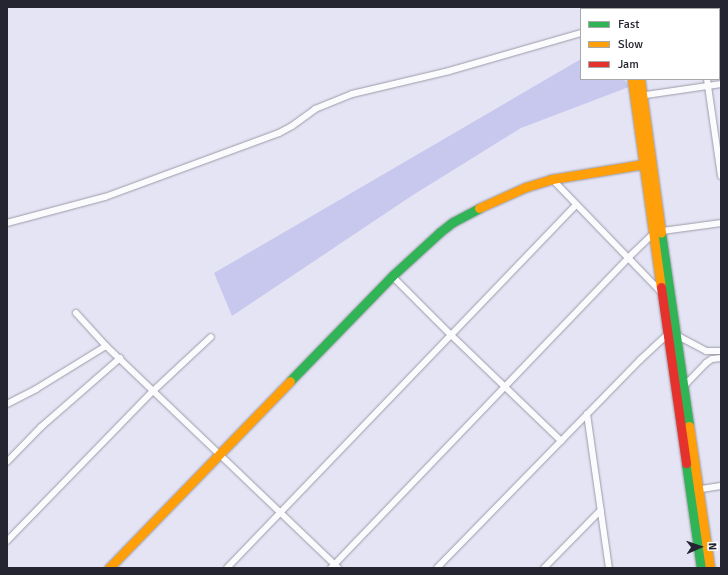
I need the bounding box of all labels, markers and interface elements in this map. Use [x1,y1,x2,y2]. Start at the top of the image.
legend [580,8,720,80]
text: Fast [618,17,639,32]
text: Slow [618,37,643,52]
text: Jam [618,57,639,72]
north arrow [680,527,720,567]
text: N [706,543,719,551]

